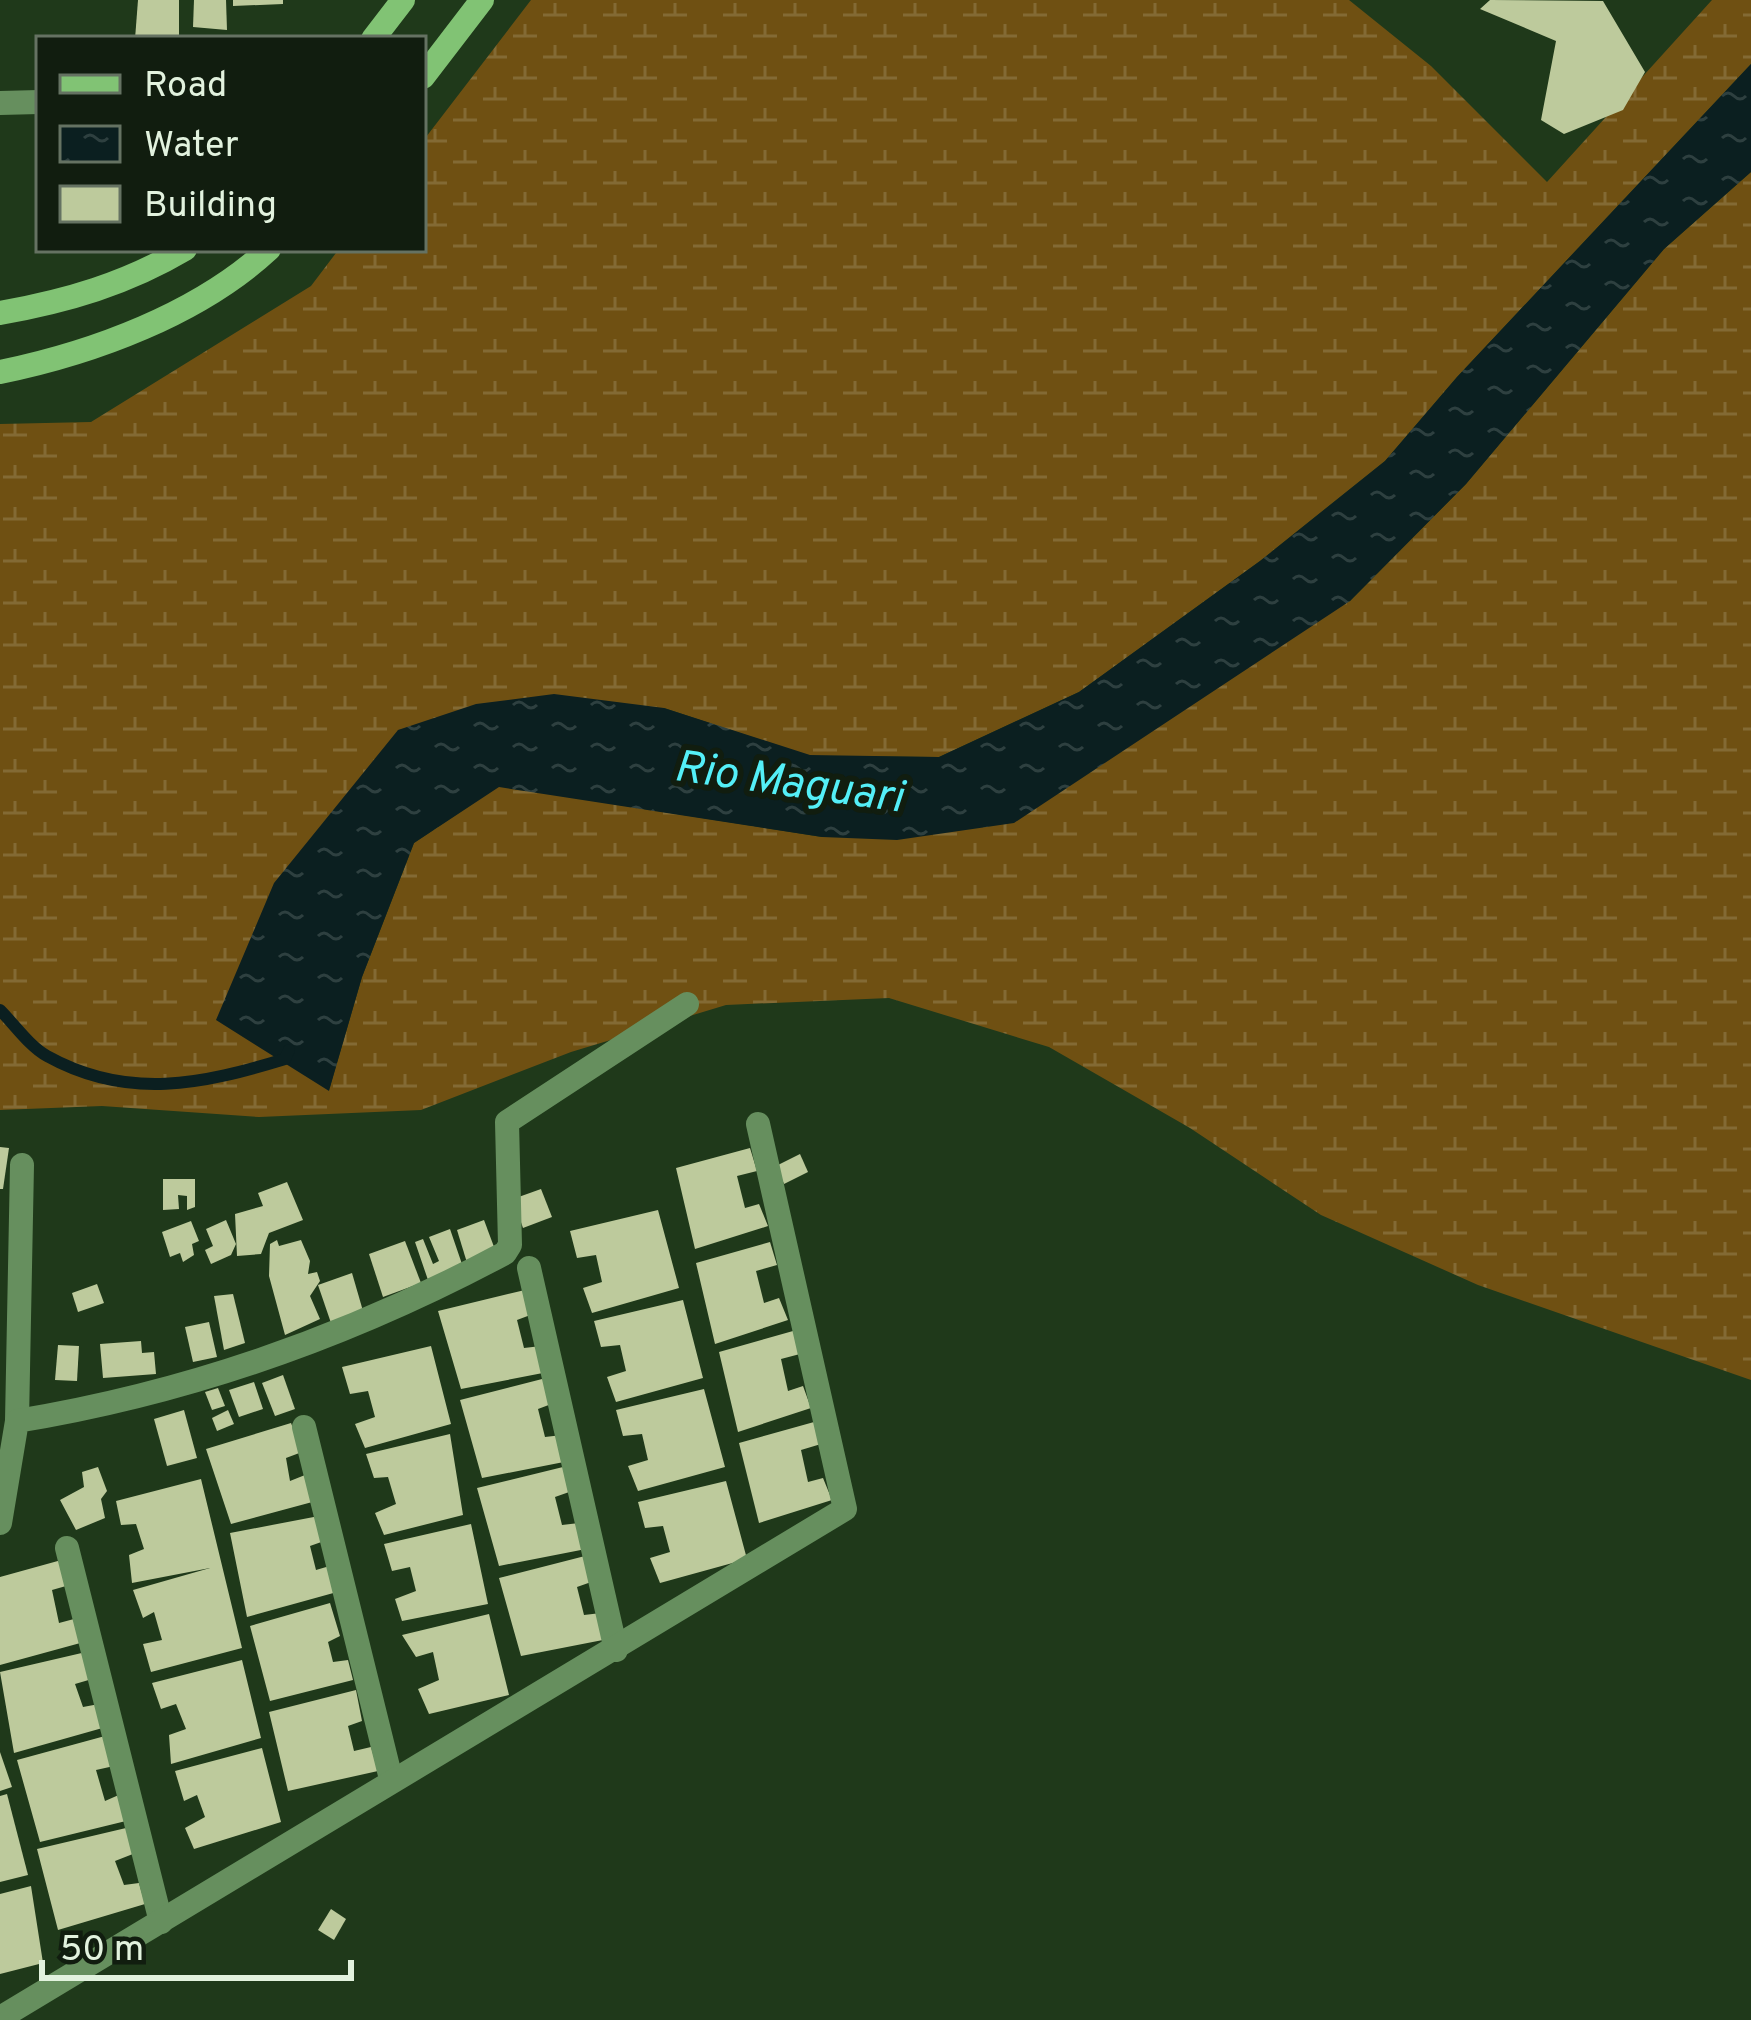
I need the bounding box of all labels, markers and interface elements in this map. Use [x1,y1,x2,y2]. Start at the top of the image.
legend [36,36,426,252]
text: Road [144,64,227,110]
text: Water [144,124,239,170]
text: Building [144,184,277,230]
water label: Rio Maguari [670,740,910,829]
scale bar [42,1906,351,1980]
text: 50 m [60,1928,144,1974]

